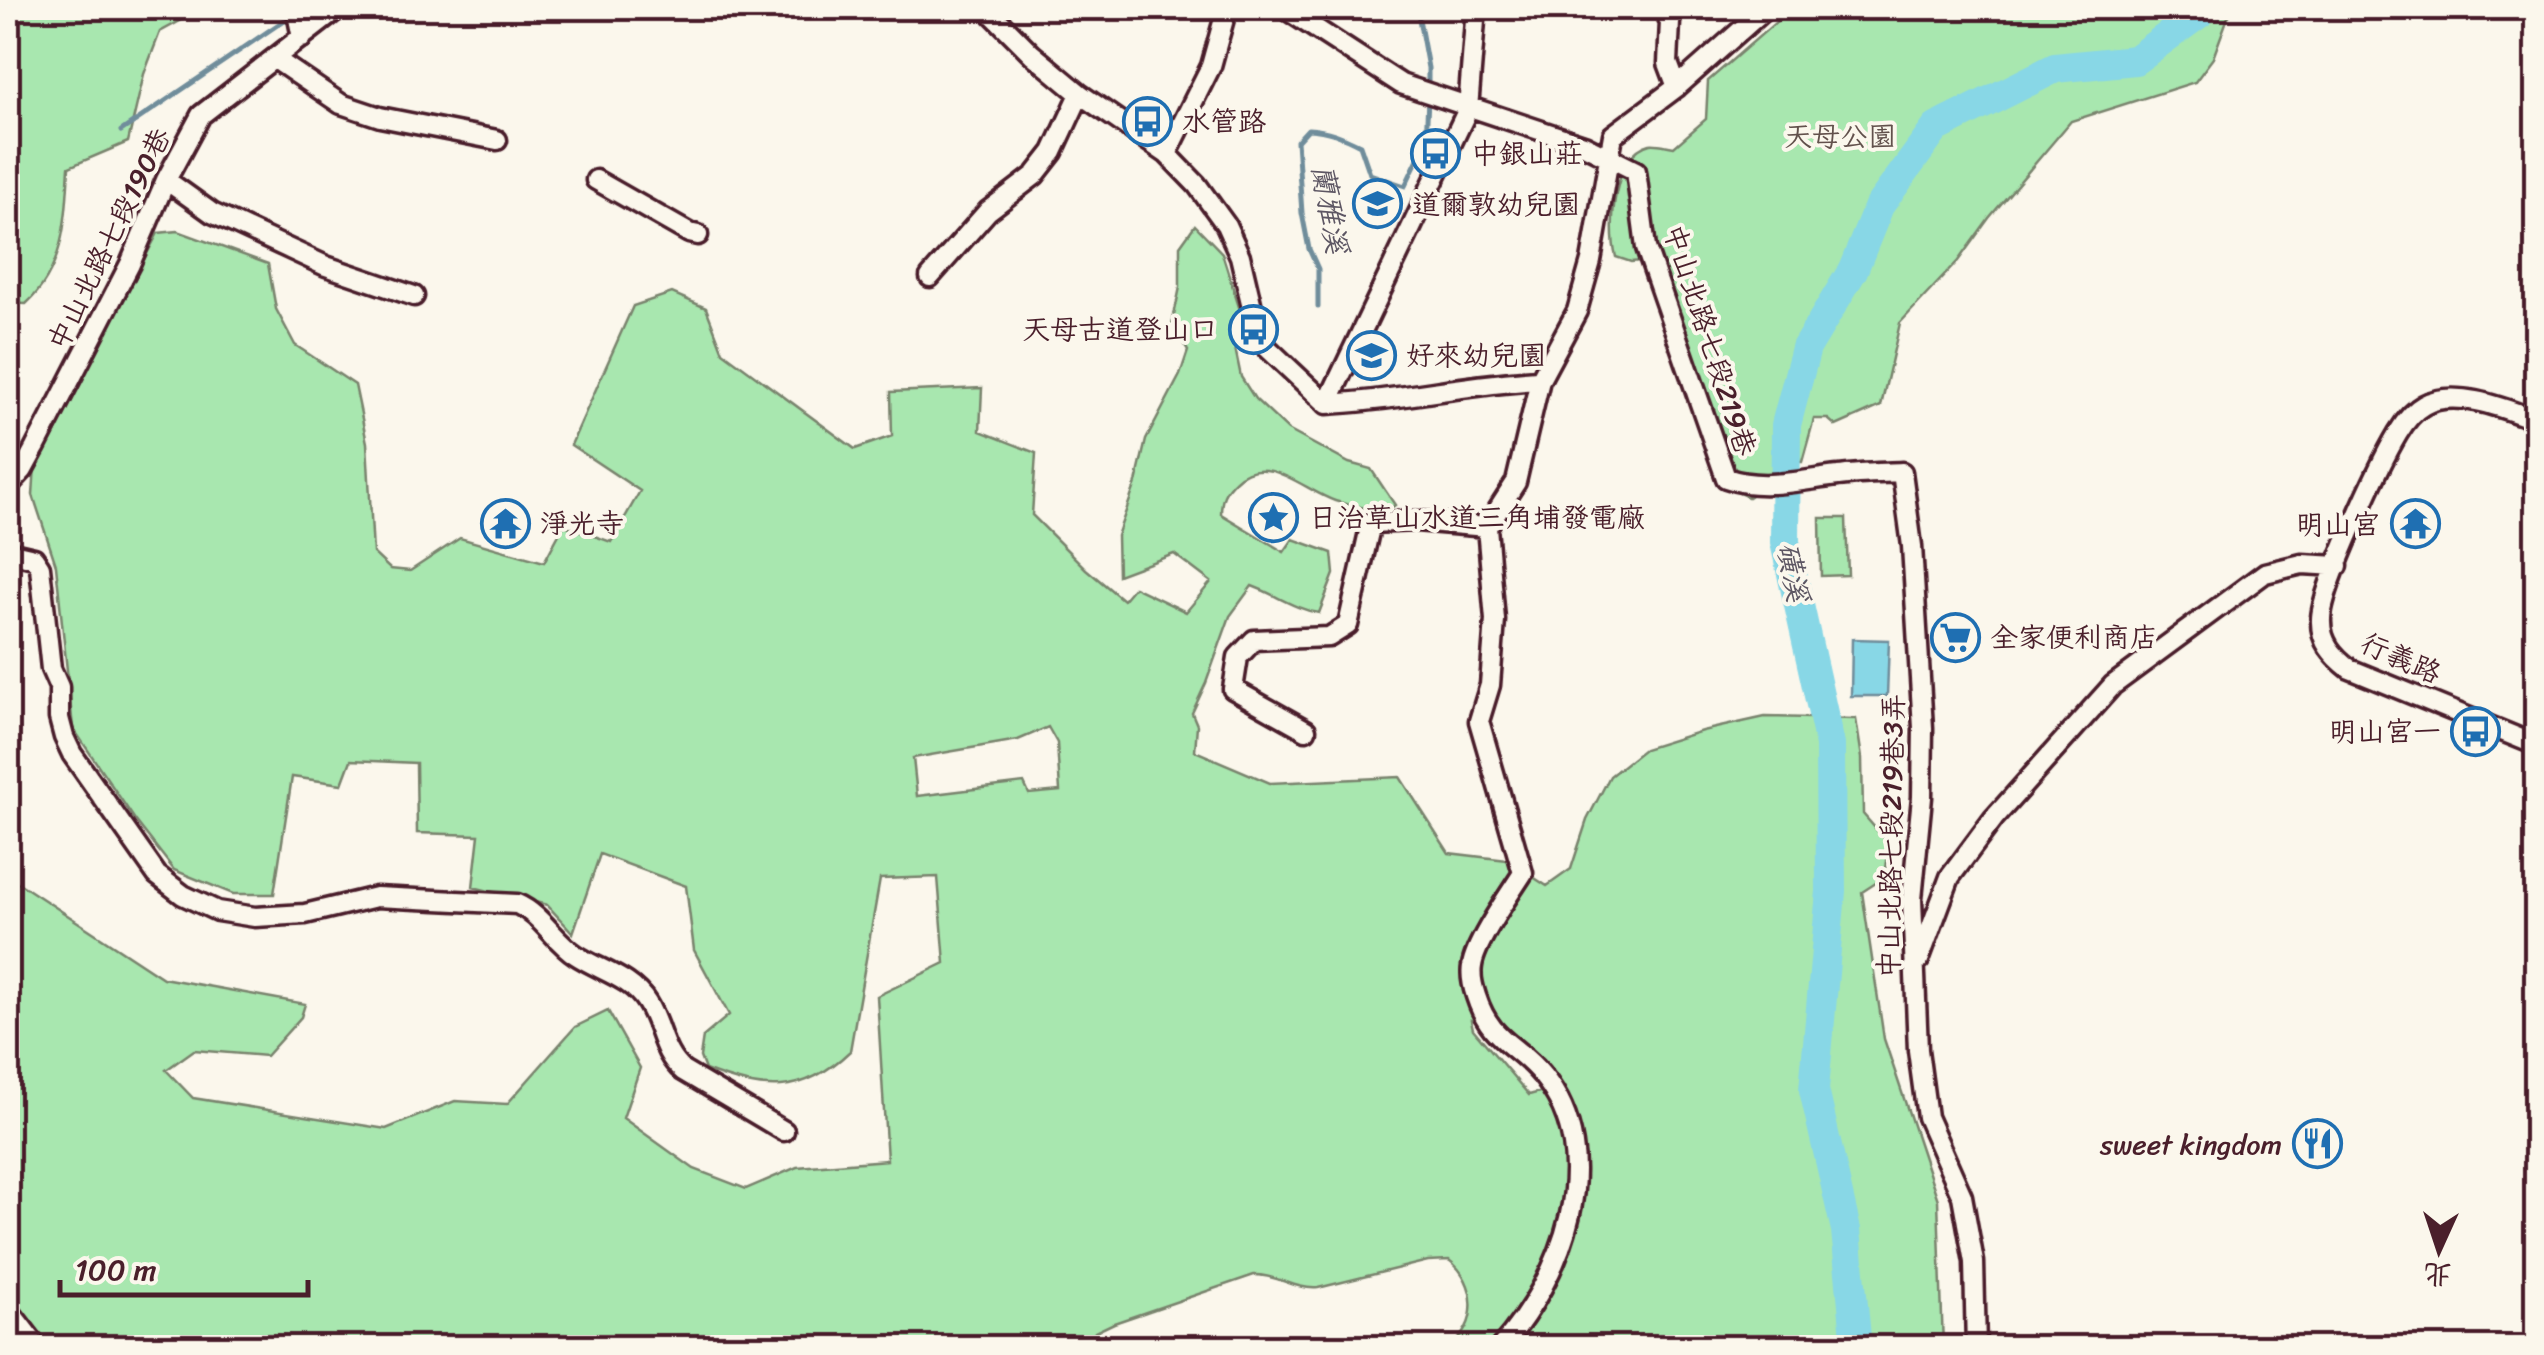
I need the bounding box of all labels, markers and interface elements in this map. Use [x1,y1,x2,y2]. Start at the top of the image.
bus stop icon: 水管路 [1121,95,1173,147]
place label: 水管路 [1182,97,1266,146]
park label: 天母公園 [1784,112,1896,161]
street label: 中山北路七段190巷 [34,118,185,359]
bus stop icon: 中銀山莊 [1410,127,1462,179]
place label: 中銀山莊 [1471,129,1583,178]
water label: 蘭雅溪 [1296,160,1365,260]
school or university icon: 道爾敦幼兒園 [1351,178,1403,230]
place label: 道爾敦幼兒園 [1412,180,1580,229]
street label: 中山北路七段219巷 [1649,218,1771,463]
bus stop icon: 天母古道登山口 [1227,303,1279,355]
place label: 天母古道登山口 [1022,305,1218,354]
school or university icon: 好來幼兒園 [1345,329,1397,381]
place label: 好來幼兒園 [1406,331,1546,380]
place icon: 日治草山水道三角埔發電廠 [1248,491,1300,543]
place label: 日治草山水道三角埔發電廠 [1309,493,1645,542]
temple icon: 淨光寺 [479,497,531,549]
temple icon: 明山宮 [2389,498,2441,550]
place label: 淨光寺 [540,499,624,548]
place label: 明山宮 [2296,500,2380,549]
water label: 磺溪 [1761,537,1826,609]
supermarket icon: 全家便利商店 [1929,611,1981,663]
place label: 全家便利商店 [1990,613,2158,662]
street label: 行義路 [2353,619,2449,697]
street label: 中山北路七段219巷3弄 [1864,693,1918,979]
bus stop icon: 明山宮一 [2450,705,2502,757]
place label: 明山宮一 [2329,707,2441,756]
restaurant icon: sweet kingdom [2291,1118,2343,1170]
place label: sweet kingdom [2099,1120,2282,1169]
north arrow [2389,1200,2489,1300]
scale bar [60,1235,308,1297]
text: 100 m [75,1243,157,1297]
text: 北 [2422,1249,2453,1300]

